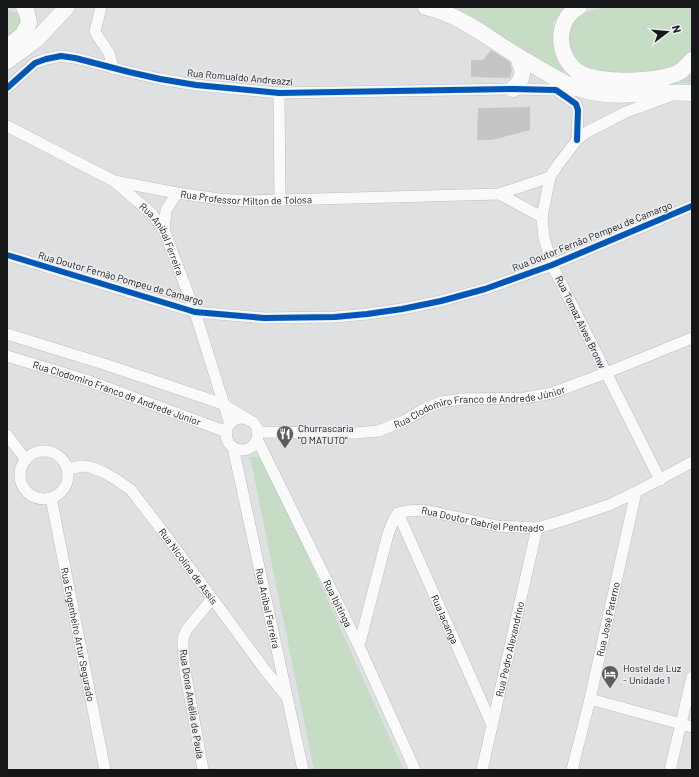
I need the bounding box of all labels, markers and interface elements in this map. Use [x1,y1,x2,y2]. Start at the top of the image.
north arrow [647,12,687,52]
text: N [670,24,684,34]
street label: Rua Romualdo Andreazzi [186,66,294,88]
street label: Rua Professor Milton de Tolosa [180,188,312,207]
street label: Rua Doutor Fernão Pompeu de Camargo [510,198,674,274]
street label: Rua Anibal Ferreira [137,200,186,277]
street label: Rua Doutor Fernão Pompeu de Camargo [37,249,205,307]
street label: Rua Tomaz Alves Bronw [553,274,609,370]
street label: Rua Clodomiro Franco de Andrede Júnior [31,358,203,428]
street label: Rua Clodomiro Franco de Andrede Júnior [392,383,567,430]
place label: Churrascaria "O MATUTO" [298,422,354,446]
restaurant icon: Churrascaria "O MATUTO" [275,424,295,449]
street label: Rua Doutor Gabriel Penteado [420,504,545,534]
street label: Rua Nicolina de Assis [156,526,221,607]
street label: Rua Engenheiro Artur Segurado [59,566,97,702]
street label: Rua Anibal Ferreira [253,567,283,650]
street label: Rua Ibitinga [321,577,355,629]
street label: Rua José Paterno [594,581,622,658]
street label: Rua Iacanga [429,593,461,645]
street label: Rua Pedro Alexandrino [493,600,526,698]
street label: Rua Dona Amélia de Paula [177,648,207,760]
place label: Hostel de Luz - Unidade 1 [623,662,682,686]
hotel icon: Hostel de Luz - Unidade 1 [600,664,620,689]

